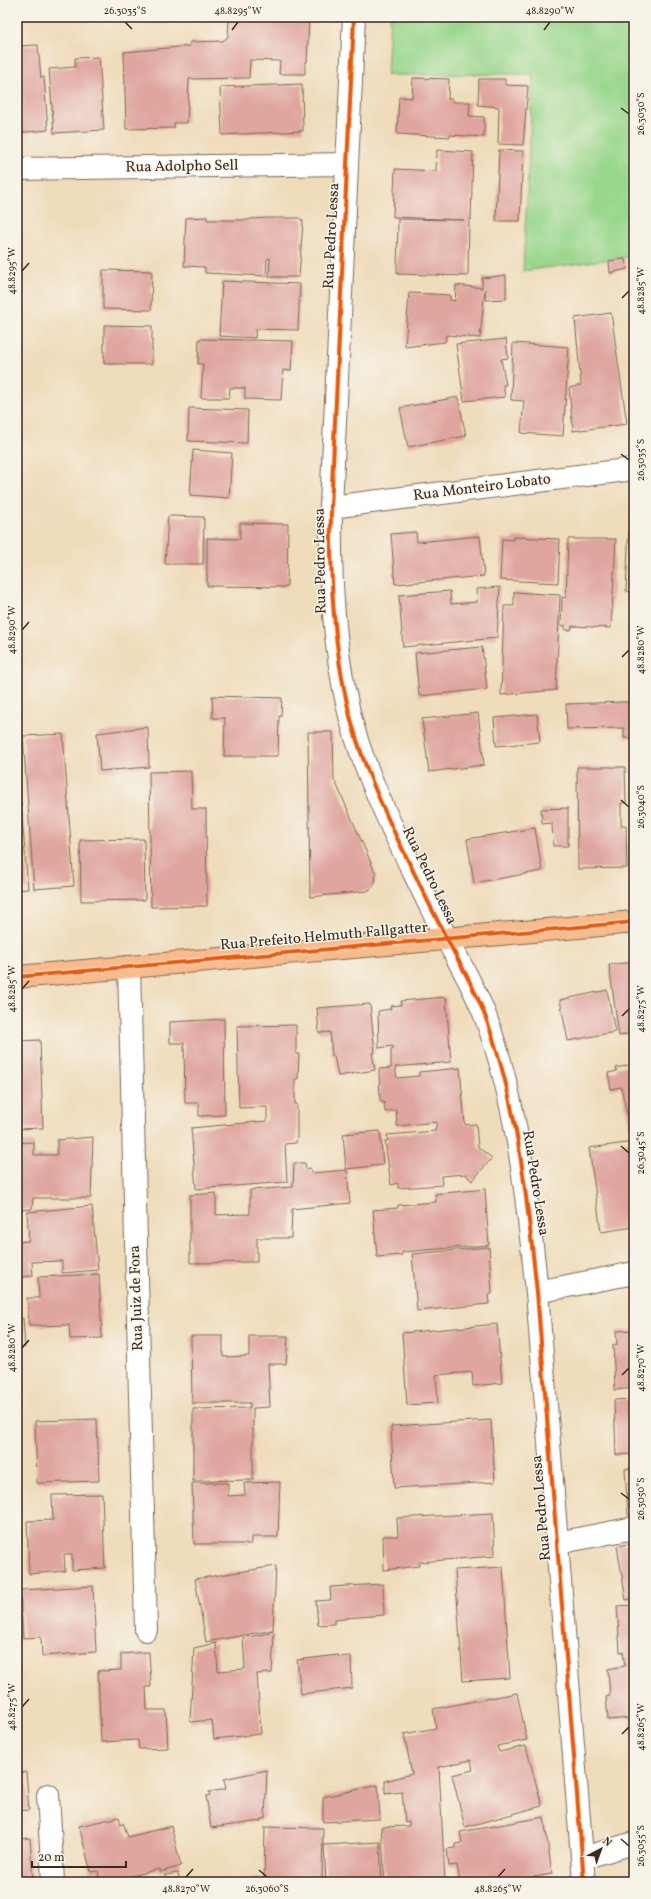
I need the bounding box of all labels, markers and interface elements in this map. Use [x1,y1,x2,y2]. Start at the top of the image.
text: 26.3035°S [104,4,146,18]
text: 48.8295°W [214,4,262,18]
text: 48.8290°W [525,4,575,18]
text: 26.3030°S [634,92,648,136]
street label: Rua Adolpho Sell [125,156,239,178]
street label: Rua Pedro Lessa [319,182,345,290]
text: 48.8295°W [5,247,19,295]
text: 48.8285°W [634,267,648,315]
text: 26.3035°S [634,439,648,481]
street label: Rua Monteiro Lobato [412,469,552,507]
street label: Rua Pedro Lessa [310,508,332,614]
text: 48.8290°W [5,605,19,655]
text: 48.8280°W [634,626,648,674]
text: 26.3040°S [634,785,648,829]
street label: Rua Pedro Lessa [396,824,462,928]
street label: Rua Prefeito Helmuth Fallgatter [219,917,429,957]
text: 48.8285°W [5,965,19,1013]
text: 48.8275°W [634,985,648,1033]
street label: Rua Pedro Lessa [516,1129,554,1237]
text: 26.3045°S [634,1132,648,1174]
street label: Rua Juiz de Fora [125,1245,149,1351]
text: 48.8280°W [5,1324,19,1372]
text: 48.8270°W [634,1344,648,1392]
street label: Rua Pedro Lessa [527,1454,557,1562]
text: 26.3050°S [634,1477,648,1521]
text: 48.8275°W [5,1683,19,1731]
text: 48.8265°W [634,1703,648,1751]
text: 26.3055°S [634,1825,648,1867]
north arrow [581,1829,621,1869]
text: N [599,1834,615,1851]
scale bar [32,1843,126,1869]
text: 20 m [38,1850,65,1866]
text: 48.8270°W [162,1882,210,1896]
text: 26.3060°S [245,1882,289,1896]
text: 48.8265°W [474,1882,522,1896]

